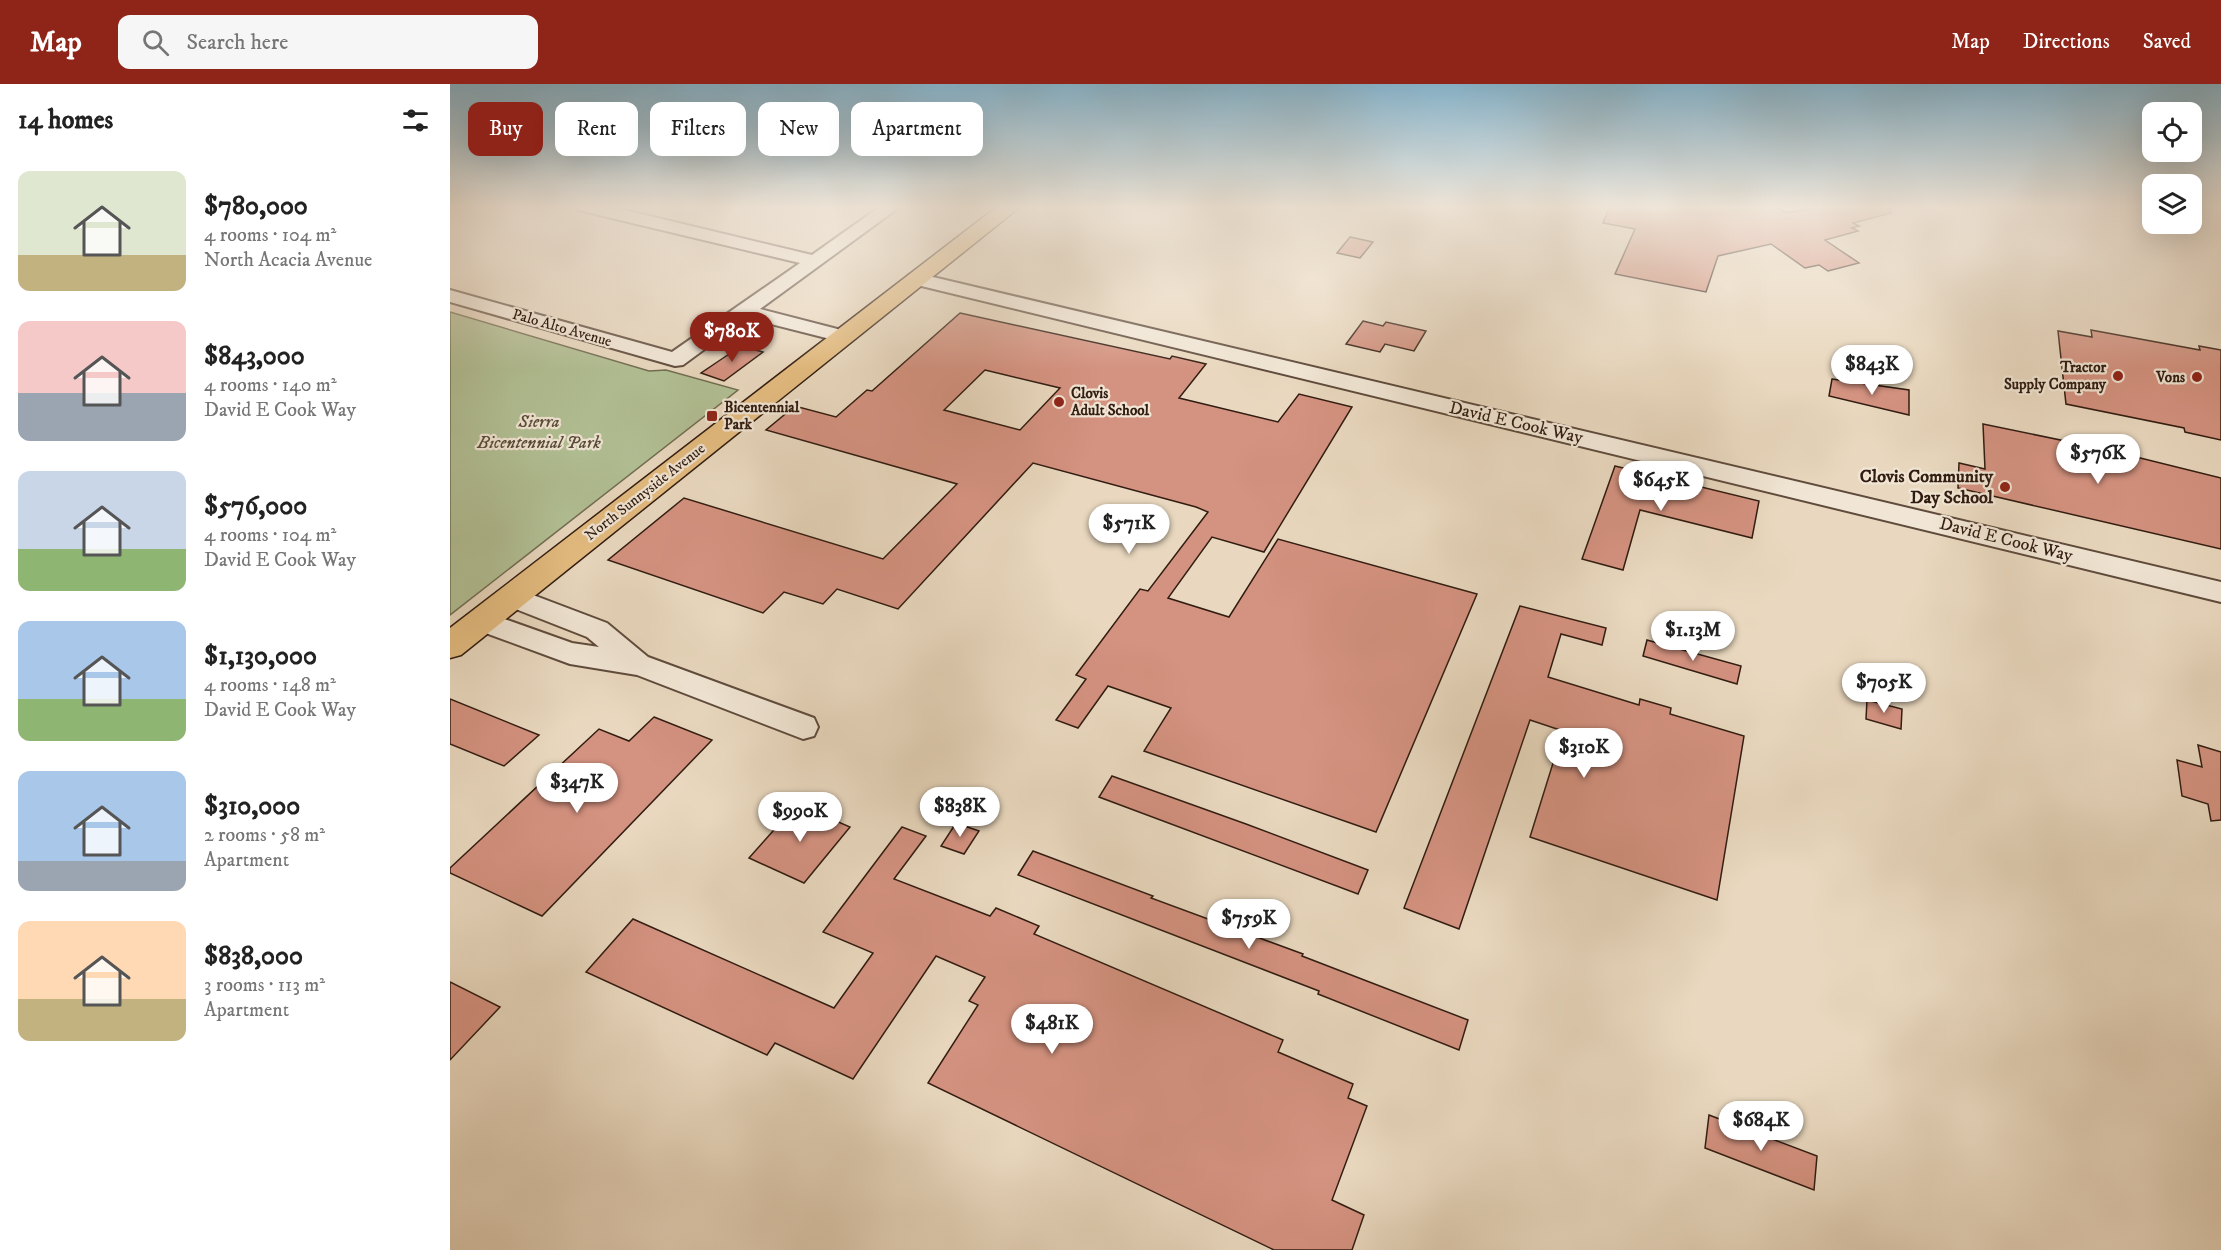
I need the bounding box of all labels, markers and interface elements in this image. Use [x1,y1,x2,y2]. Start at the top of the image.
search box [118,15,538,69]
text: Map [30,25,82,60]
icon: search [139,26,172,59]
text: Search here [187,29,288,56]
text: Map [1951,29,1990,55]
text: Directions [2023,29,2110,55]
text: Saved [2143,29,2191,55]
chip: Buy [468,102,543,156]
chip: Rent [555,102,638,156]
chip: Filters [650,102,746,156]
chip: New [758,102,839,156]
chip: Apartment [851,102,983,156]
map controls [2142,102,2202,234]
button: locate [2142,102,2202,162]
text: 14 homes [18,104,113,137]
icon: filters [399,104,432,137]
button: layers [2142,174,2202,234]
text: $780,000 [204,190,308,223]
icon: home [66,195,138,267]
text: 4 rooms · 104 m² [204,223,336,248]
text: North Acacia Avenue [204,248,372,273]
street label: Palo Alto Avenue [510,305,614,351]
pin: $780K [690,312,774,363]
text: $780K [704,319,760,344]
text: $843,000 [204,340,305,373]
icon: home [66,345,138,417]
pin: $843K [1830,345,1914,396]
text: $843K [1845,352,1899,377]
place label: Tractor Supply Company [2004,358,2107,394]
place label: Vons [2155,368,2185,387]
marker: Tractor Supply Company [2111,369,2125,383]
marker: Vons [2190,370,2204,384]
text: 4 rooms · 140 m² [204,373,337,398]
place label: Clovis Adult School [1070,384,1149,420]
marker: Clovis Adult School [1052,395,1066,409]
street label: David E Cook Way [1447,397,1586,449]
text: David E Cook Way [204,398,356,423]
place label: Bicentennial Park [724,398,800,434]
marker: Bicentennial Park [705,409,719,423]
park label: Sierra Bicentennial Park [476,411,601,454]
pin: $576K [2056,434,2140,485]
street label: North Sunnyside Avenue [581,439,709,545]
text: $576K [2070,441,2126,466]
pin: $645K [1619,461,1703,512]
place label: Clovis Community Day School [1860,466,1994,509]
text: $645K [1633,468,1689,493]
marker: Clovis Community Day School [1998,480,2012,494]
text: $576,000 [204,490,307,523]
icon: home [66,495,138,567]
pin: $571K [1087,504,1171,555]
text: $571K [1103,511,1155,536]
street label: David E Cook Way [1937,513,2075,567]
text: 4 rooms · 104 m² [204,523,336,548]
text: David E Cook Way [204,548,356,573]
pin: $1.13M [1644,611,1742,662]
text: $1.13M [1665,618,1721,643]
text: $1,130,000 [204,640,317,673]
icon: home [66,645,138,717]
pin: $705K [1842,663,1926,714]
text: $705K [1856,670,1912,695]
text: 4 rooms · 148 m² [204,673,336,698]
text: David E Cook Way [204,698,356,723]
pin: $310K [1542,728,1626,779]
text: $310K [1559,735,1609,760]
pin: $347K [535,763,619,814]
text: $347K [550,770,604,795]
pin: $838K [918,787,1002,838]
text: $310,000 [204,790,300,823]
pin: $990K [758,792,842,843]
text: $838K [934,794,986,819]
icon: home [66,795,138,867]
text: $990K [772,799,828,824]
text: 2 rooms · 58 m² [204,823,325,848]
text: Apartment [204,848,289,873]
pin: $759K [1207,899,1291,950]
text: $759K [1221,906,1277,931]
text: $838,000 [204,940,303,973]
icon: home [66,945,138,1017]
text: 3 rooms · 113 m² [204,973,325,998]
text: Apartment [204,998,289,1023]
pin: $481K [1010,1004,1094,1055]
text: $481K [1025,1011,1079,1036]
pin: $684K [1719,1101,1803,1152]
text: $684K [1733,1108,1789,1133]

